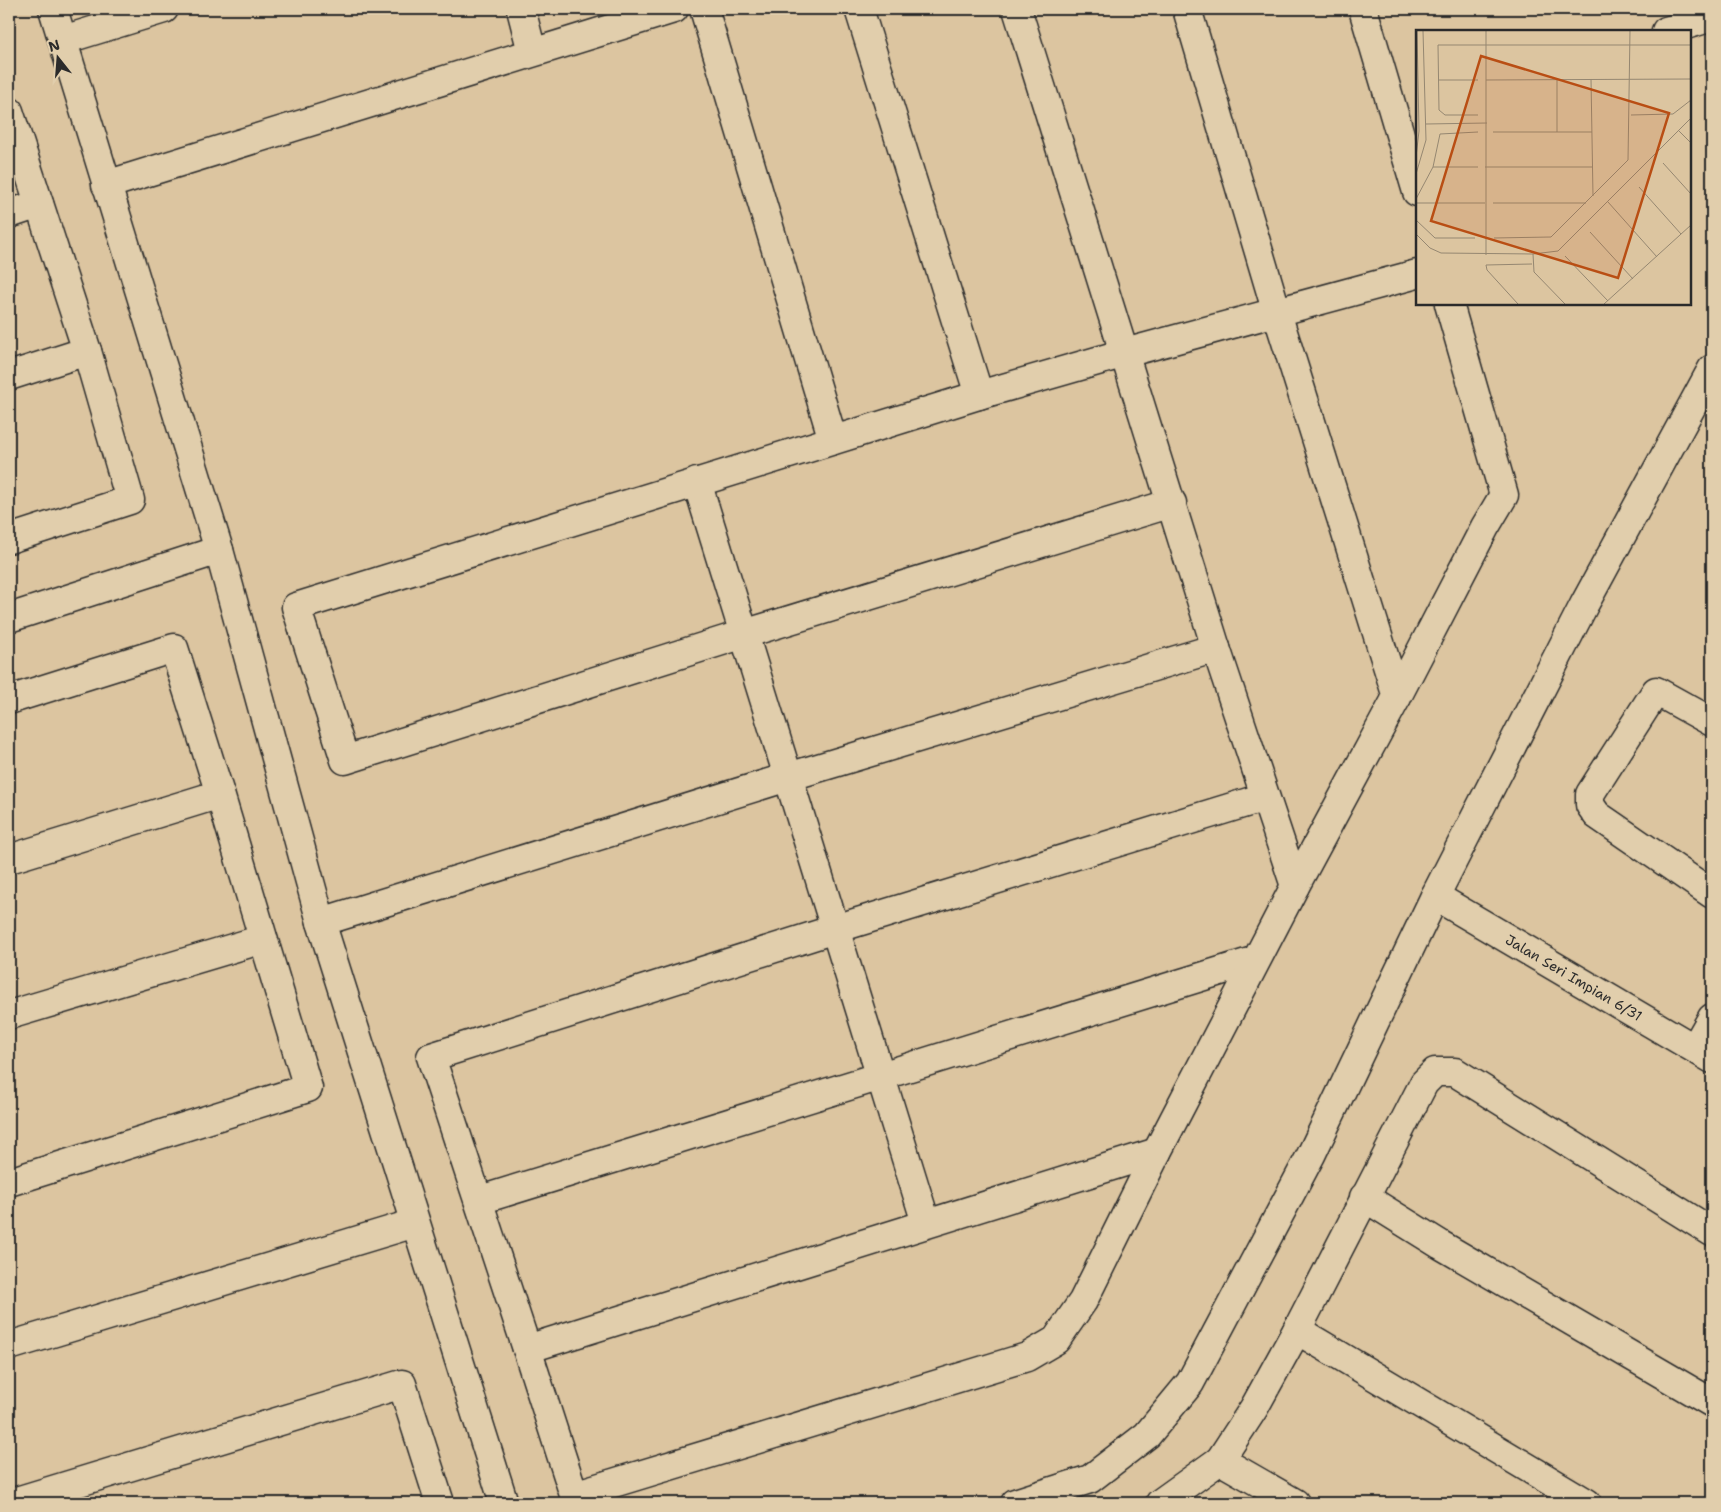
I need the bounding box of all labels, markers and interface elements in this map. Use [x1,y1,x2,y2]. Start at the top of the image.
inset map [1416,30,1691,305]
north arrow [32,32,82,82]
text: N [46,35,62,56]
street label: Jalan Seri Impian 6/31 [1502,930,1645,1025]

